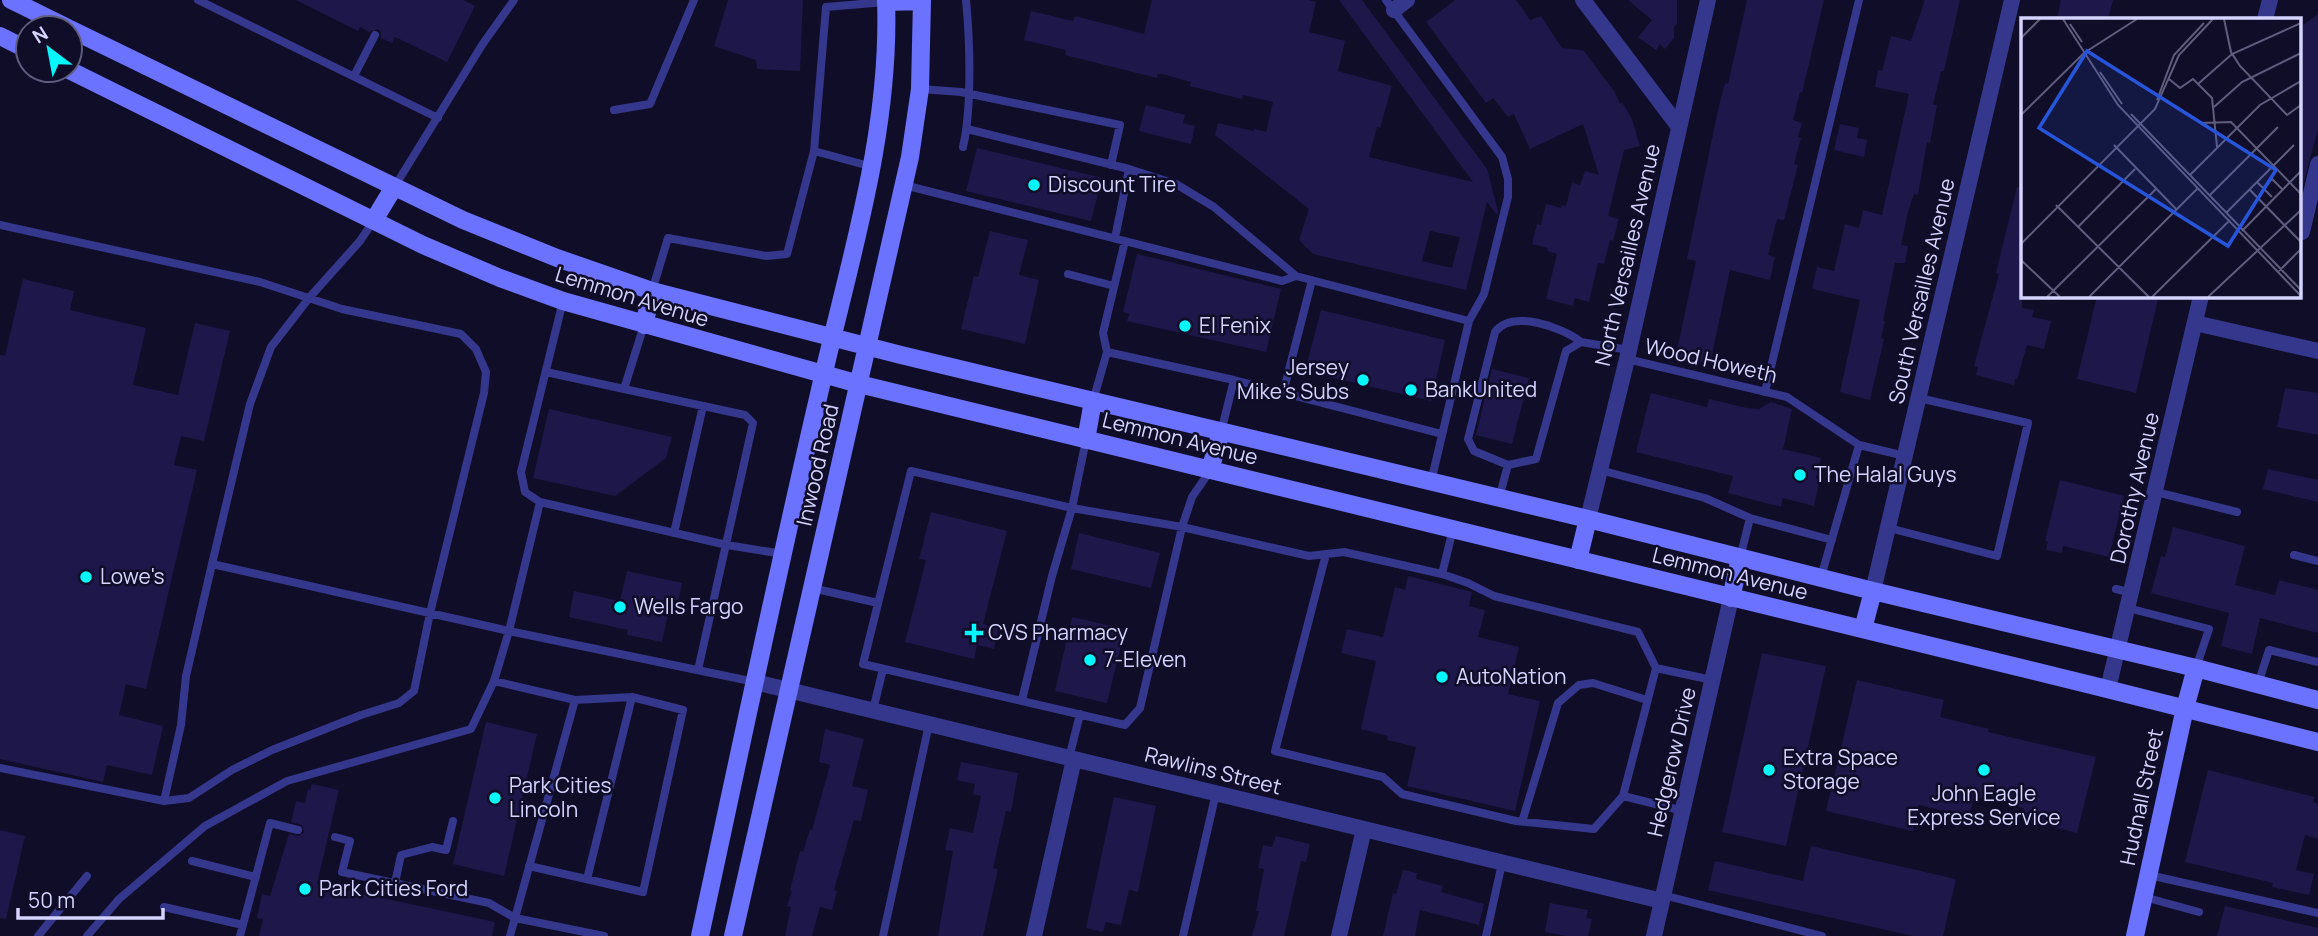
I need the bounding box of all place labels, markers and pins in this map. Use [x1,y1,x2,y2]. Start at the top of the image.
place label: Discount Tire [1048,170,1176,198]
marker: Discount Tire [1026,177,1042,193]
place label: El Fenix [1199,311,1271,339]
marker: El Fenix [1177,318,1193,334]
place label: Jersey Mike's Subs [1237,353,1349,405]
marker: Jersey Mike's Subs [1355,372,1371,388]
place label: BankUnited [1425,375,1537,403]
marker: BankUnited [1403,382,1419,398]
place label: The Halal Guys [1814,460,1957,488]
marker: The Halal Guys [1792,467,1808,483]
place label: Lowe's [100,562,165,590]
marker: Lowe's [78,569,94,585]
place label: Wells Fargo [634,592,744,620]
marker: Wells Fargo [612,599,628,615]
place label: CVS Pharmacy [988,618,1128,646]
marker: CVS Pharmacy [966,625,982,641]
place label: 7-Eleven [1104,645,1187,673]
marker: 7-Eleven [1082,652,1098,668]
place label: AutoNation [1456,662,1566,690]
marker: AutoNation [1434,669,1450,685]
place label: Extra Space Storage [1783,743,1898,795]
marker: Extra Space Storage [1761,762,1777,778]
marker: John Eagle Express Service [1976,762,1992,778]
place label: Park Cities Lincoln [509,771,612,823]
place label: John Eagle Express Service [1907,779,2061,831]
marker: Park Cities Lincoln [487,790,503,806]
place label: Park Cities Ford [319,874,468,902]
marker: Park Cities Ford [297,881,313,897]

